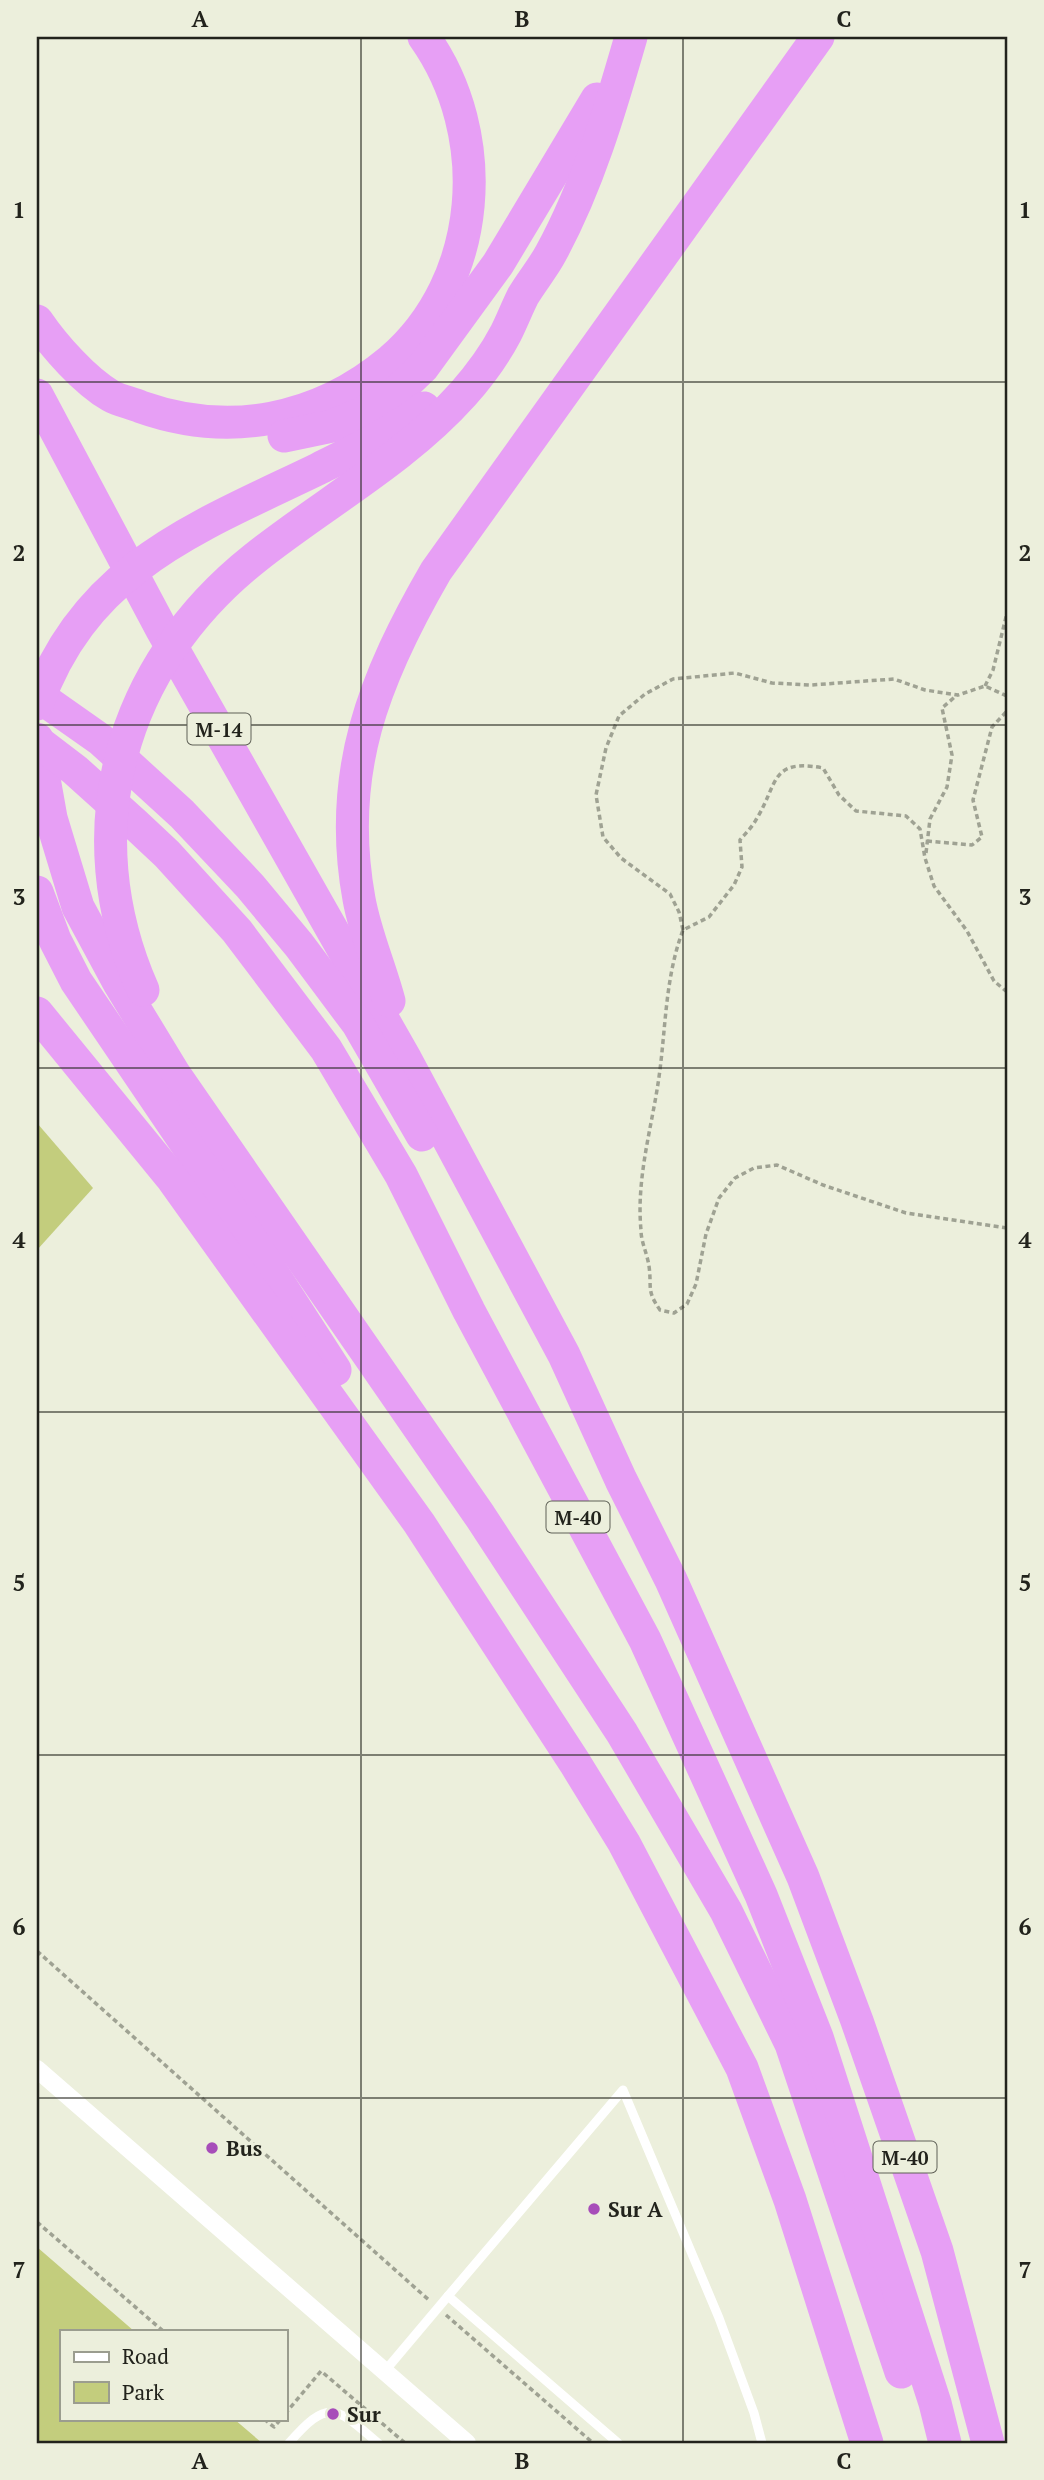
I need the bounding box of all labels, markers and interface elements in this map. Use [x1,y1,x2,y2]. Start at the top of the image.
text: A [192,3,209,34]
text: B [515,3,530,34]
text: C [837,3,852,34]
text: 1 [13,194,26,225]
text: 1 [1019,194,1032,225]
text: 2 [13,537,26,568]
text: 2 [1019,537,1032,568]
road number: M-14 [188,714,250,744]
text: 3 [13,881,26,912]
text: 3 [1019,881,1032,912]
text: 4 [13,1224,26,1255]
text: 4 [1019,1224,1032,1255]
road number: M-40 [546,1502,610,1532]
text: 5 [13,1567,26,1598]
text: 5 [1019,1567,1032,1598]
text: 6 [13,1911,26,1942]
text: 6 [1019,1911,1032,1942]
place label: Bus [226,2134,262,2162]
marker: Bus [204,2140,220,2156]
road number: M-40 [874,2142,936,2172]
place label: Sur A [608,2195,663,2223]
marker: Sur A [586,2201,602,2217]
text: 7 [13,2254,26,2285]
text: 7 [1019,2254,1032,2285]
legend [60,2330,287,2420]
text: Road [122,2342,169,2370]
text: Park [122,2378,164,2406]
place label: Sur [347,2400,381,2428]
marker: Sur [325,2406,341,2422]
text: A [192,2445,209,2476]
text: B [515,2445,530,2476]
text: C [837,2445,852,2476]

